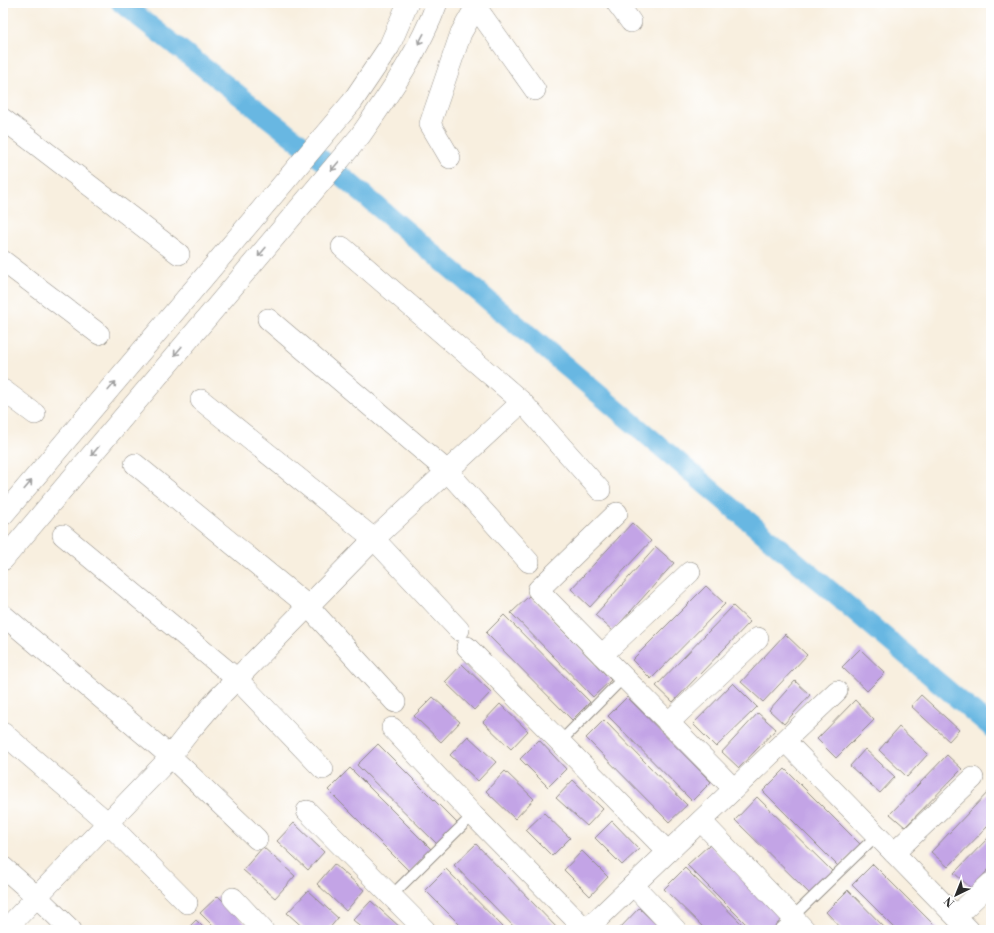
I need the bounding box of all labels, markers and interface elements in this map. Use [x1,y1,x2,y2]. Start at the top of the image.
one-way arrow [417,32,425,44]
one-way arrow [330,161,339,171]
one-way arrow [258,246,267,257]
one-way arrow [174,346,183,357]
one-way arrow [107,380,116,391]
one-way arrow [90,445,99,456]
one-way arrow [24,480,33,490]
north arrow [936,875,976,915]
text: N [942,893,958,910]

